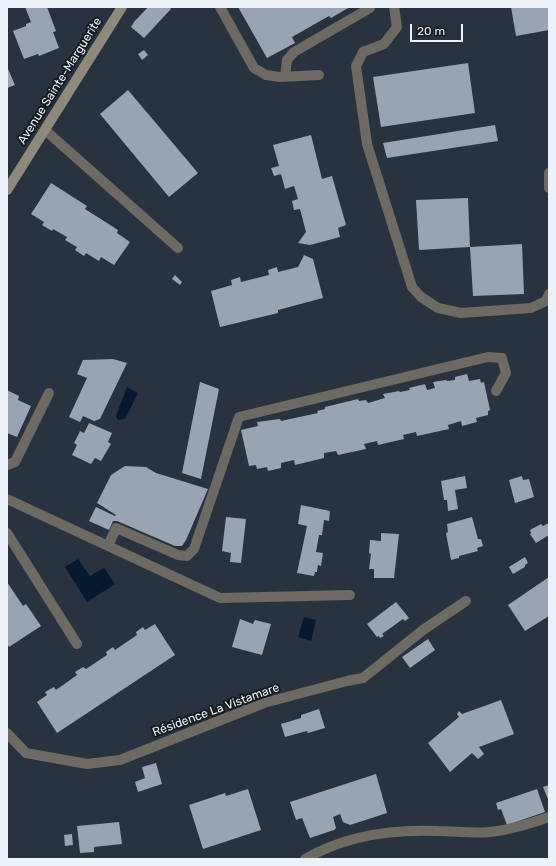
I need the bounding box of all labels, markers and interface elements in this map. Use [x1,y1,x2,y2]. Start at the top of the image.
street label: Avenue Sainte-Marguerite [15,15,105,147]
scale bar [412,16,465,42]
text: 20 m [417,24,445,38]
street label: Résidence La Vistamare [151,680,281,740]

